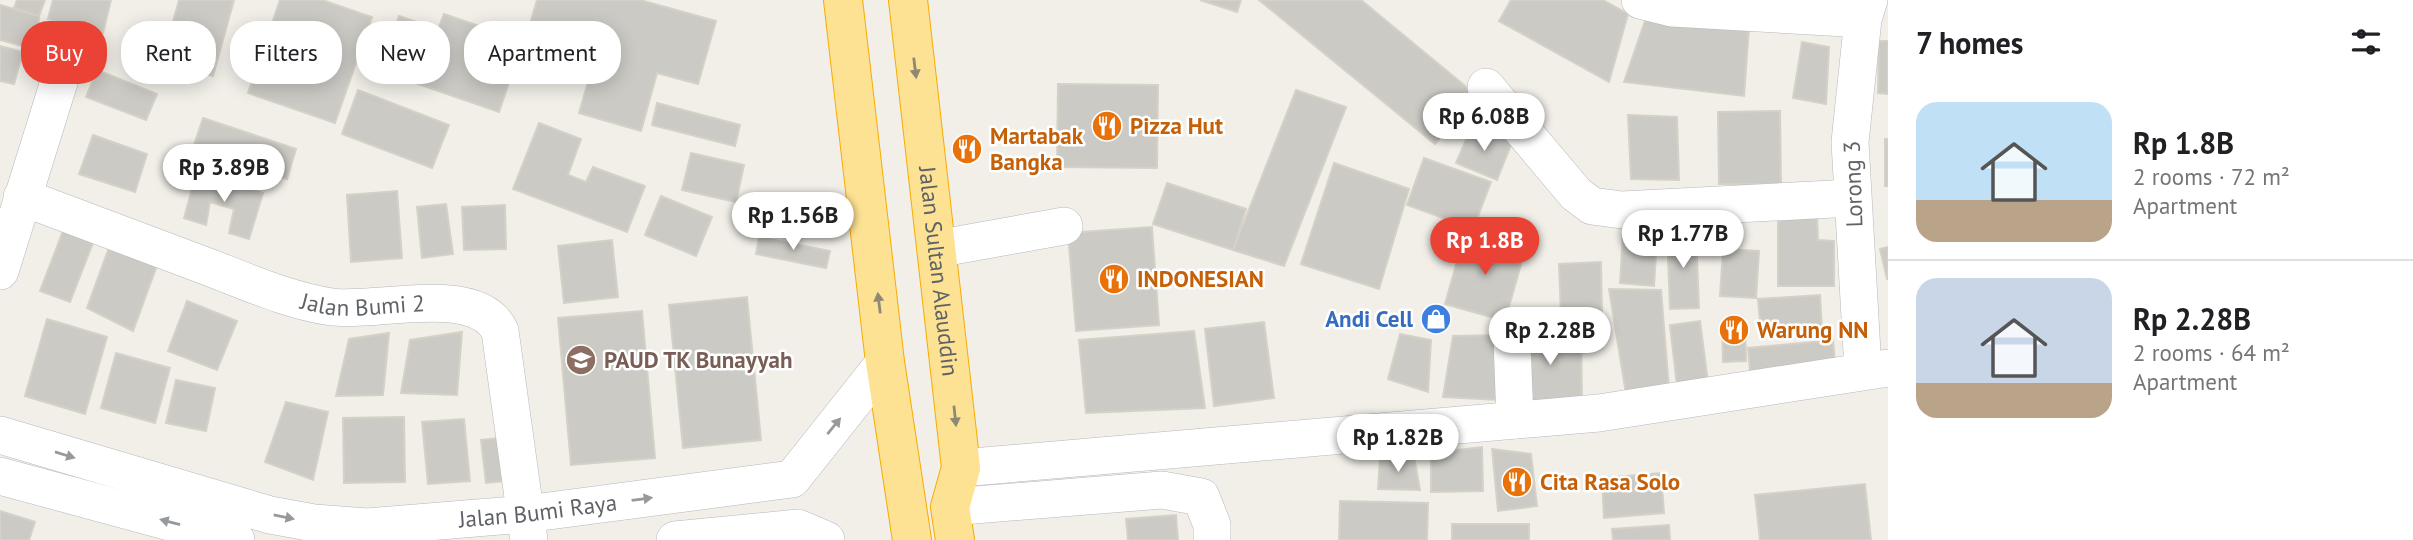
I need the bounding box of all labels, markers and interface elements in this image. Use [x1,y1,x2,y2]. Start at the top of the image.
chip: Buy [21,21,107,84]
chip: Rent [121,21,216,84]
chip: Filters [230,21,342,84]
chip: New [356,21,450,84]
chip: Apartment [464,21,621,84]
text: 7 homes [1916,23,2024,62]
icon: filters [2347,23,2385,61]
one-way arrow [910,57,921,79]
pin: Rp 6.08B [1412,94,1556,153]
text: Rp 6.08B [1439,101,1529,130]
restaurant icon: Pizza Hut [1090,109,1124,143]
place label: Pizza Hut [1130,111,1223,140]
place label: Martabak Bangka [990,121,1084,176]
text: Rp 1.8B [2133,123,2234,162]
icon: home [1972,130,2056,214]
restaurant icon: Martabak Bangka [950,132,984,166]
street label: Lorong 3 [1836,140,1869,228]
pin: Rp 3.89B [152,144,296,204]
text: Rp 3.89B [179,152,269,181]
text: 2 rooms · 72 m² [2133,162,2290,191]
street label: Jalan Sultan Alauddin [913,164,966,378]
text: Apartment [2133,191,2237,220]
pin: Rp 1.56B [721,192,865,252]
text: Rp 1.56B [748,200,838,229]
pin: Rp 1.77B [1611,210,1755,270]
pin: Rp 1.8B [1420,218,1550,277]
text: Rp 1.77B [1638,218,1728,247]
text: Rp 1.8B [1446,225,1524,254]
restaurant icon: INDONESIAN [1097,262,1131,296]
place label: INDONESIAN [1137,264,1264,293]
street label: Jalan Bumi 2 [297,286,425,322]
one-way arrow [873,291,884,313]
text: Rp 2.28B [2133,299,2251,338]
shop icon: Andi Cell [1419,302,1453,336]
place label: Andi Cell [1325,304,1413,333]
icon: home [1972,306,2056,390]
pin: Rp 2.28B [1478,308,1622,367]
restaurant icon: Warung NN [1717,313,1751,347]
text: Rp 2.28B [1505,315,1595,344]
place label: Warung NN [1757,315,1868,344]
text: 2 rooms · 64 m² [2133,338,2290,367]
school or university icon: PAUD TK Bunayyah [564,343,598,377]
place label: PAUD TK Bunayyah [604,345,793,374]
text: Apartment [2133,367,2237,396]
one-way arrow [950,405,961,427]
pin: Rp 1.82B [1326,414,1470,474]
one-way arrow [827,417,842,435]
text: Rp 1.82B [1353,422,1443,451]
one-way arrow [55,450,76,460]
restaurant icon: Cita Rasa Solo [1500,465,1534,499]
place label: Cita Rasa Solo [1540,467,1680,496]
street label: Jalan Bumi Raya [457,487,618,534]
one-way arrow [631,493,653,504]
one-way arrow [273,512,295,523]
one-way arrow [159,517,180,527]

